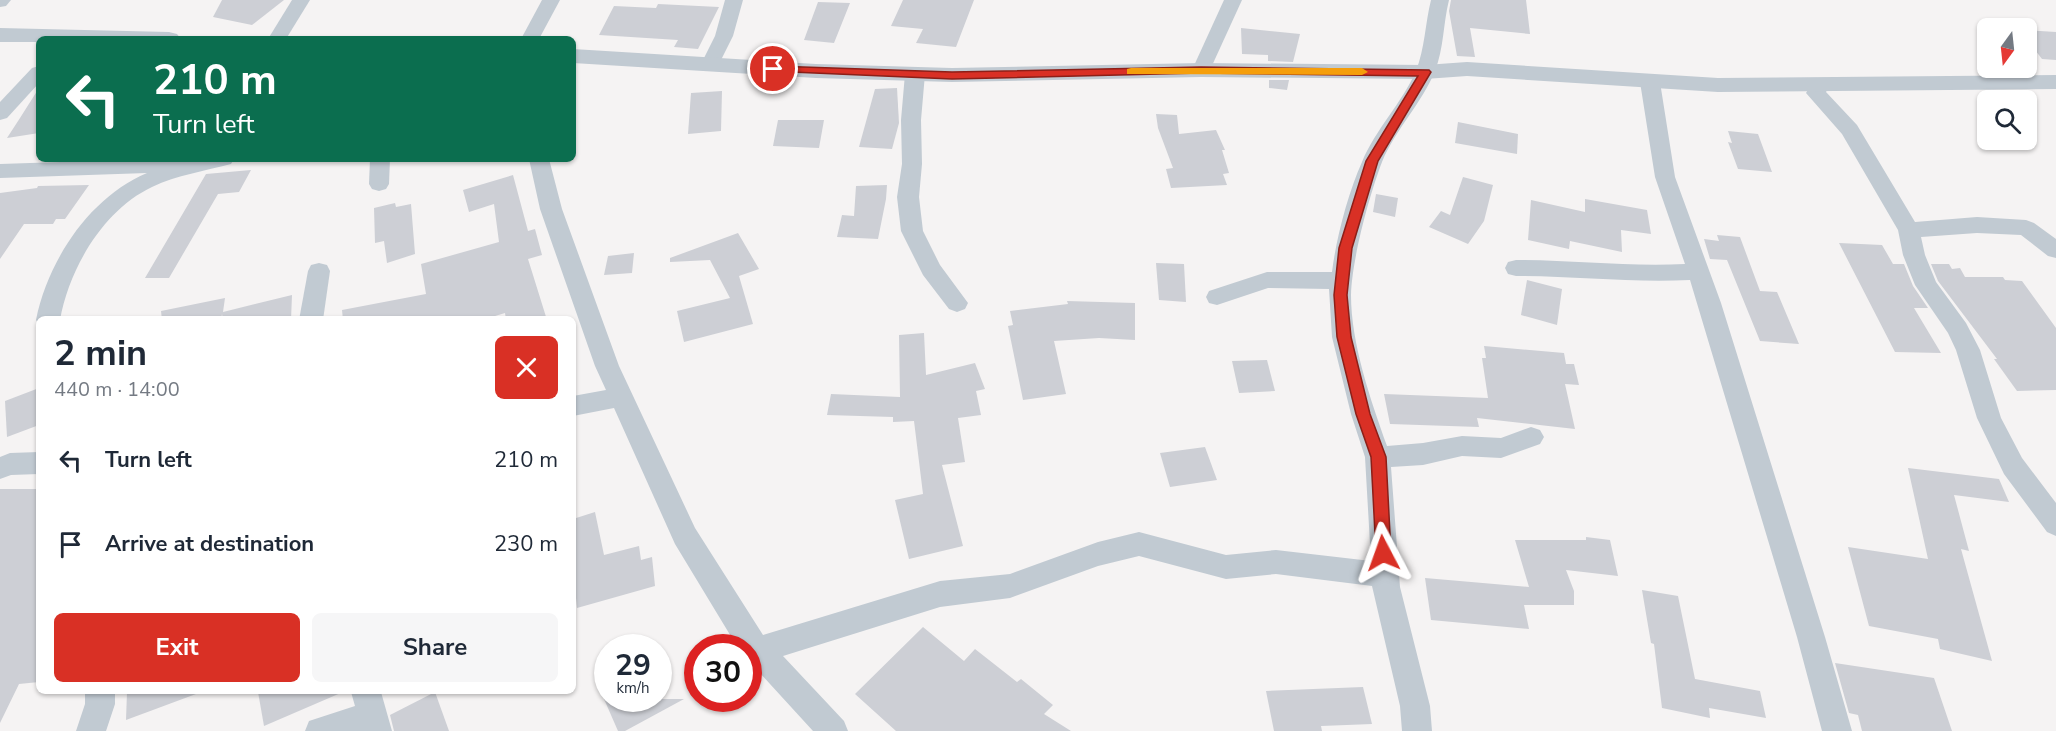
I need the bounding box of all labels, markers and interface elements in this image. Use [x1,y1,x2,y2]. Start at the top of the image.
north arrow [1977,18,2037,78]
map controls [1977,18,2037,150]
pin [747,43,798,94]
text: 210 m [153,52,277,109]
icon: arrive [756,52,789,85]
icon: left [54,60,132,138]
button: search [1977,90,2037,150]
text: Turn left [153,106,254,143]
text: 2 min [54,329,147,378]
button: close [495,336,558,399]
text: 440 m · 14:00 [54,376,180,403]
icon: left [54,444,87,477]
text: Turn left [105,445,192,475]
text: 210 m [494,445,558,475]
position arrow [1351,521,1415,585]
icon: arrive [54,528,87,561]
text: Arrive at destination [105,529,314,559]
text: 230 m [494,529,558,559]
button: Exit [54,613,300,682]
button: Share [312,613,558,682]
speed limit sign: 30 [684,634,762,712]
text: 29 [615,645,651,686]
text: km/h [616,678,650,698]

